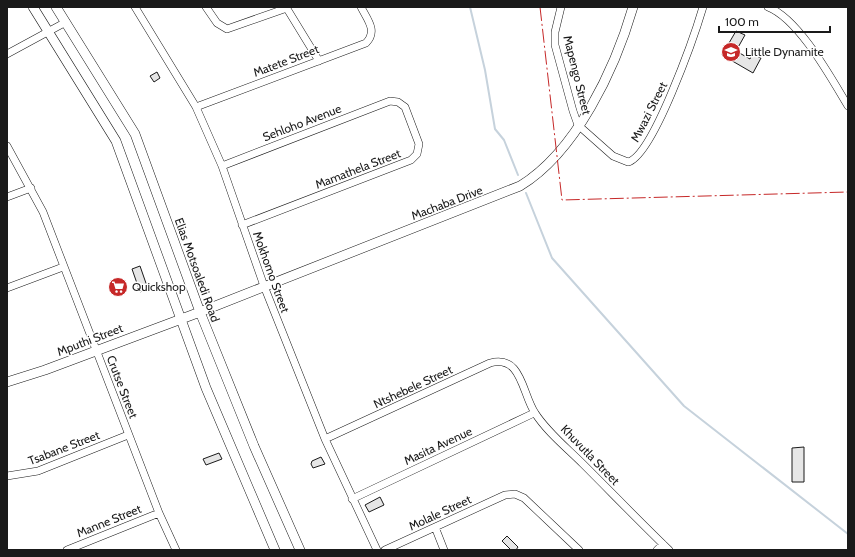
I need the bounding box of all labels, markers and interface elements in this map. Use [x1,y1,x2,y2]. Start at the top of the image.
scale bar [719,8,830,34]
text: 100 m [725,14,759,29]
street label: Mapengo Street [560,34,595,116]
street label: Matete Street [251,41,321,80]
school or university icon: Little Dynamite [720,41,742,63]
place label: Little Dynamite [745,44,824,59]
street label: Mwazi Street [627,79,670,144]
street label: Sehloho Avenue [260,101,343,144]
street label: Mamathela Street [313,145,403,192]
street label: Machaba Drive [409,182,485,223]
street label: Elias Motsoaledi Road [172,216,223,324]
street label: Mokhomo Street [250,229,293,314]
supermarket icon: Quickshop [107,276,129,298]
place label: Quickshop [132,279,186,294]
street label: Mputhi Street [55,320,125,359]
street label: Crutse Street [104,353,141,420]
street label: Ntshebele Street [371,362,455,411]
street label: Khuvutla Street [558,421,623,488]
street label: Masita Avenue [401,423,474,468]
street label: Tsabane Street [26,427,102,468]
street label: Molale Street [406,492,473,534]
street label: Manne Street [74,501,143,540]

